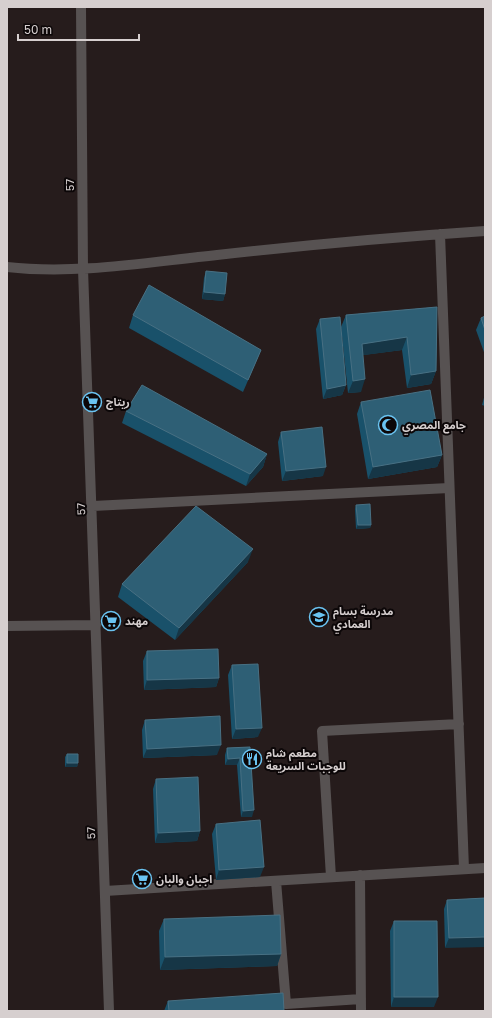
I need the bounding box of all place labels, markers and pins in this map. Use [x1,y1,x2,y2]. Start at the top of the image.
supermarket icon: ريتاج [81,391,103,413]
place label: ريتاج [106,395,130,410]
mosque icon: جامع المصري [377,414,399,436]
place label: جامع المصري [402,418,466,435]
place label: مدرسة بسام العمادي [333,604,393,634]
school or university icon: مدرسة بسام العمادي [308,606,330,628]
supermarket icon: مهند [100,610,122,632]
place label: مهند [125,614,148,628]
place label: مطعم شام للوجبات السريعة [266,746,346,773]
restaurant icon: مطعم شام للوجبات السريعة [241,748,263,770]
supermarket icon: اجبان والبان [131,868,153,890]
place label: اجبان والبان [156,872,212,886]

